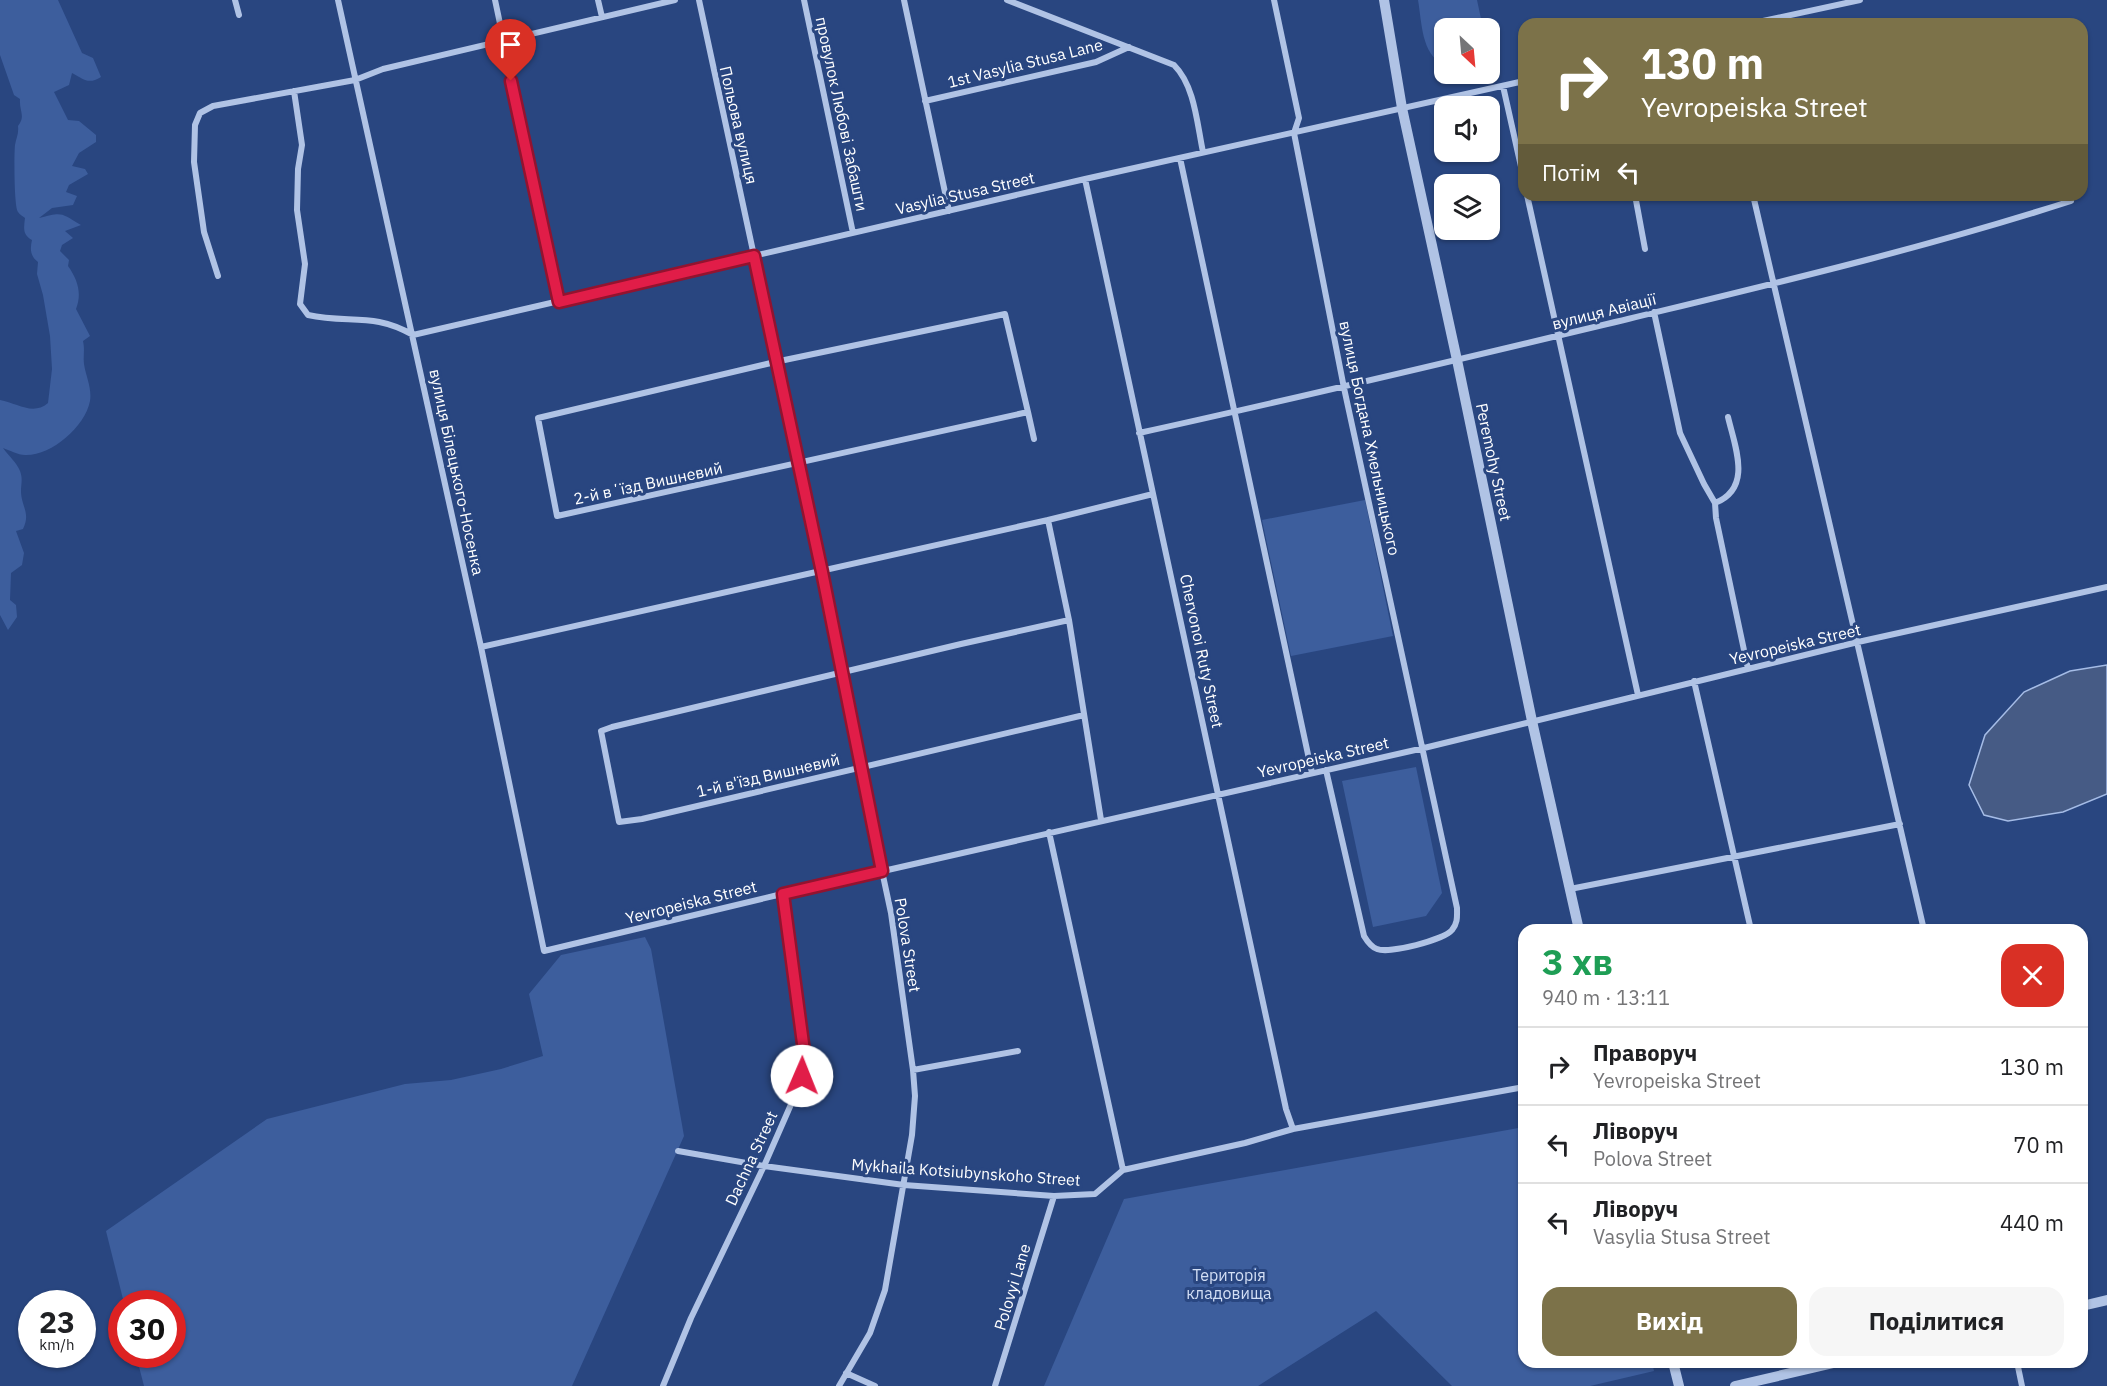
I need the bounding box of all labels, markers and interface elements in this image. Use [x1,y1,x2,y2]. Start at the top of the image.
street label: провулок Любові Забашти [812,15,872,213]
north arrow [1434,18,1500,84]
map controls [1434,18,1500,240]
pin [485,19,536,81]
icon: arrive [494,28,527,61]
street label: 1st Vasylia Stusa Lane [945,34,1105,92]
text: 130 m [1641,36,1764,91]
icon: right [1542,42,1620,120]
street label: Польова вулиця [716,64,762,186]
text: Yevropeiska Street [1641,89,1868,124]
button: sound [1434,96,1500,162]
icon: left [1612,156,1645,189]
text: Потім [1542,158,1600,187]
street label: Vasylia Stusa Street [894,167,1036,219]
button: layers [1434,174,1500,240]
street label: вулиця Авіації [1550,288,1659,334]
street label: вулиця Богдана Хмельницького [1335,319,1405,557]
street label: вулиця Білецького-Носенка [425,367,489,577]
street label: Peremohy Street [1472,401,1516,523]
street label: 2-й вʼїзд Вишневий [572,457,724,509]
street label: Chervonoi Ruty Street [1176,572,1228,730]
street label: Yevropeiska Street [1727,619,1863,669]
street label: Yevropeiska Street [1255,732,1391,782]
street label: 1-й в'їзд Вишневий [694,749,842,801]
street label: Yevropeiska Street [623,876,759,928]
street label: Polova Street [891,896,925,994]
text: 3 хв [1542,938,1613,985]
button: close [2001,944,2064,1007]
text: 940 m · 13:11 [1542,984,1670,1011]
text: Праворуч [1593,1038,1697,1067]
position arrow [770,1044,834,1108]
icon: right [1542,1050,1575,1083]
text: 130 m [2000,1052,2064,1081]
text: Yevropeiska Street [1593,1067,1761,1094]
street label: Dachna Street [720,1108,782,1208]
text: Ліворуч [1593,1116,1678,1145]
icon: left [1542,1128,1575,1161]
text: 70 m [2013,1130,2064,1159]
text: Polova Street [1593,1145,1712,1172]
street label: Mykhaila Kotsiubynskoho Street [851,1154,1081,1190]
text: Ліворуч [1593,1194,1678,1223]
icon: left [1542,1206,1575,1239]
text: 440 m [2000,1208,2064,1237]
text: Vasylia Stusa Street [1593,1223,1770,1250]
street label: Polovyi Lane [989,1241,1035,1333]
park label: Територія кладовища [1186,1265,1272,1303]
button: Вихід [1542,1287,1797,1356]
button: Поділитися [1809,1287,2064,1356]
speed limit sign: 30 [108,1290,186,1368]
text: 23 [39,1302,75,1341]
text: km/h [39,1335,75,1354]

